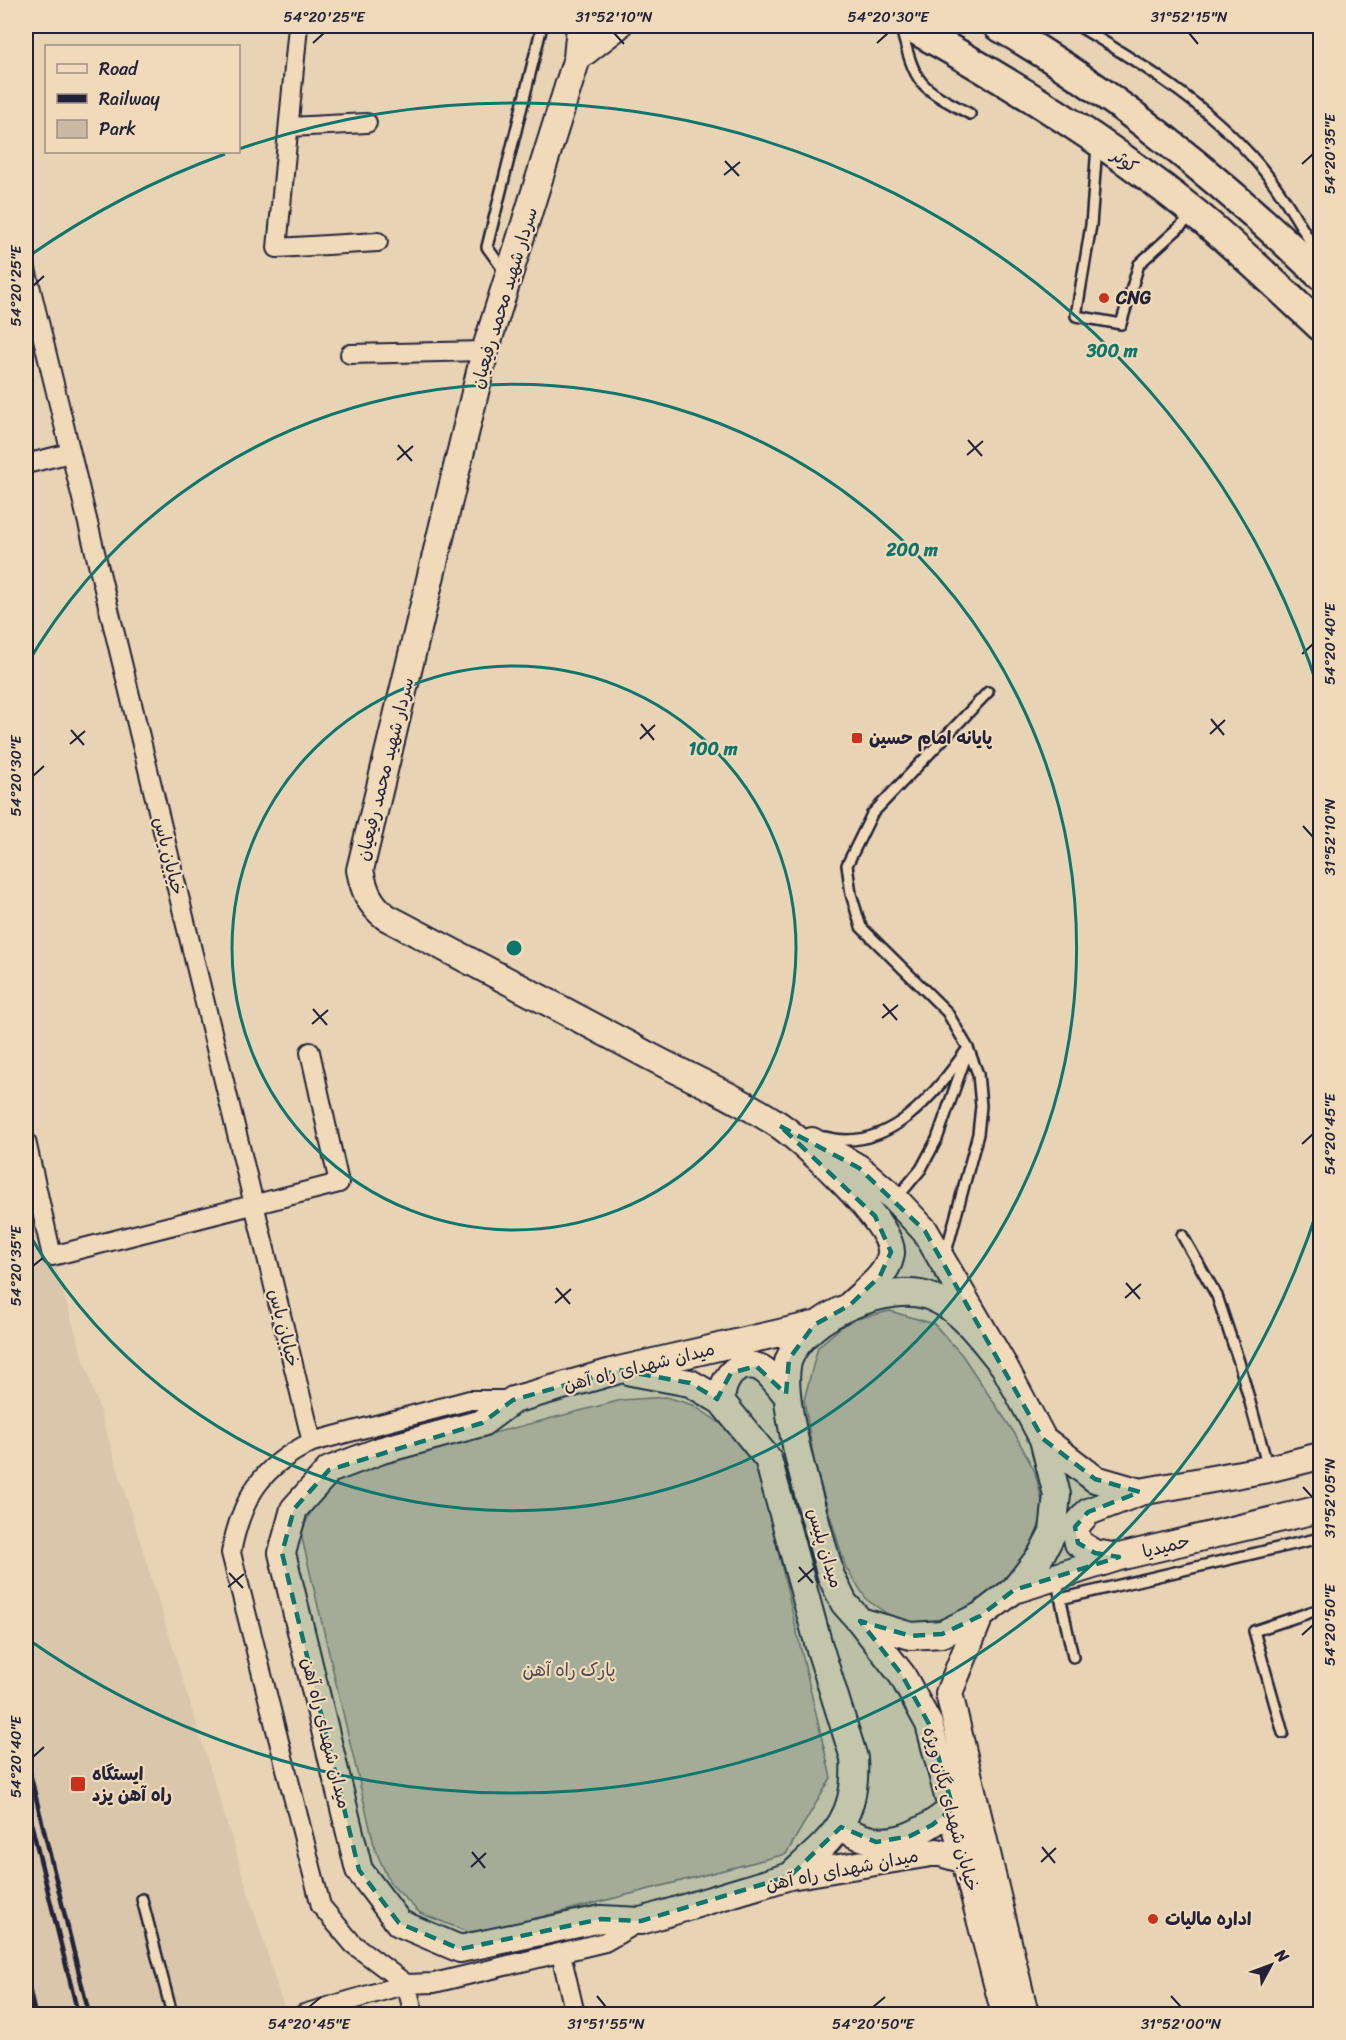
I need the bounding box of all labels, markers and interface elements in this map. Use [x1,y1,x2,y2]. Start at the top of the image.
text: 54°20'25"E [283,4,366,30]
text: 31°52'10"N [575,4,653,30]
text: 54°20'30"E [848,4,930,30]
text: 31°52'15"N [1151,4,1228,30]
legend [45,45,240,153]
text: Road [99,53,139,85]
text: Railway [99,83,161,115]
text: 54°20'35"E [1317,112,1343,194]
text: Park [99,113,136,145]
street label: کوثر [1103,139,1146,182]
street label: سردار شهید محمد رفیعیان [461,203,547,393]
text: 54°20'25"E [3,244,29,327]
place label: CNG [1115,282,1151,314]
marker: CNG [1097,291,1111,305]
text: 300 m [1085,335,1138,367]
text: 200 m [885,534,938,566]
text: 54°20'40"E [1317,601,1343,685]
street label: سردار شهید محمد رفیعیان [347,674,423,864]
place label: پایانه امام حسین [869,722,993,754]
marker: پایانه امام حسین [850,731,864,745]
text: 100 m [689,733,738,765]
text: 54°20'30"E [3,734,29,816]
text: 31°52'10"N [1317,798,1343,876]
street label: خیابان یاس [144,814,194,898]
centre of rings [504,938,524,958]
text: 54°20'45"E [1317,1091,1343,1175]
text: 54°20'35"E [3,1224,29,1306]
street label: خیابان یاس [259,1286,309,1370]
street label: میدان شهدای راه آهن [560,1333,718,1401]
text: 31°52'05"N [1317,1458,1343,1538]
street label: میدان پلیس [798,1504,852,1592]
street label: حمیدیا [1139,1525,1193,1567]
text: 54°20'50"E [1317,1582,1343,1666]
street label: میدان شهدای راه آهن [292,1654,360,1812]
park label: پارک راه آهن [523,1654,615,1686]
text: 54°20'40"E [3,1714,29,1798]
street label: خیابان شهدای یگان ویژه [914,1723,988,1895]
place label: ایستگاه راه آهن یزد [92,1758,172,1811]
marker: ایستگاه راه آهن یزد [69,1775,87,1793]
street label: میدان شهدای راه آهن [763,1839,921,1901]
place label: اداره مالیات [1165,1903,1251,1935]
marker: اداره مالیات [1146,1912,1160,1926]
north arrow [1241,1935,1301,1995]
text: N [1267,1941,1297,1970]
text: 54°20'45"E [268,2011,352,2037]
text: 31°51'55"N [567,2011,645,2037]
text: 54°20'50"E [832,2011,916,2037]
text: 31°52'00"N [1141,2011,1222,2037]

